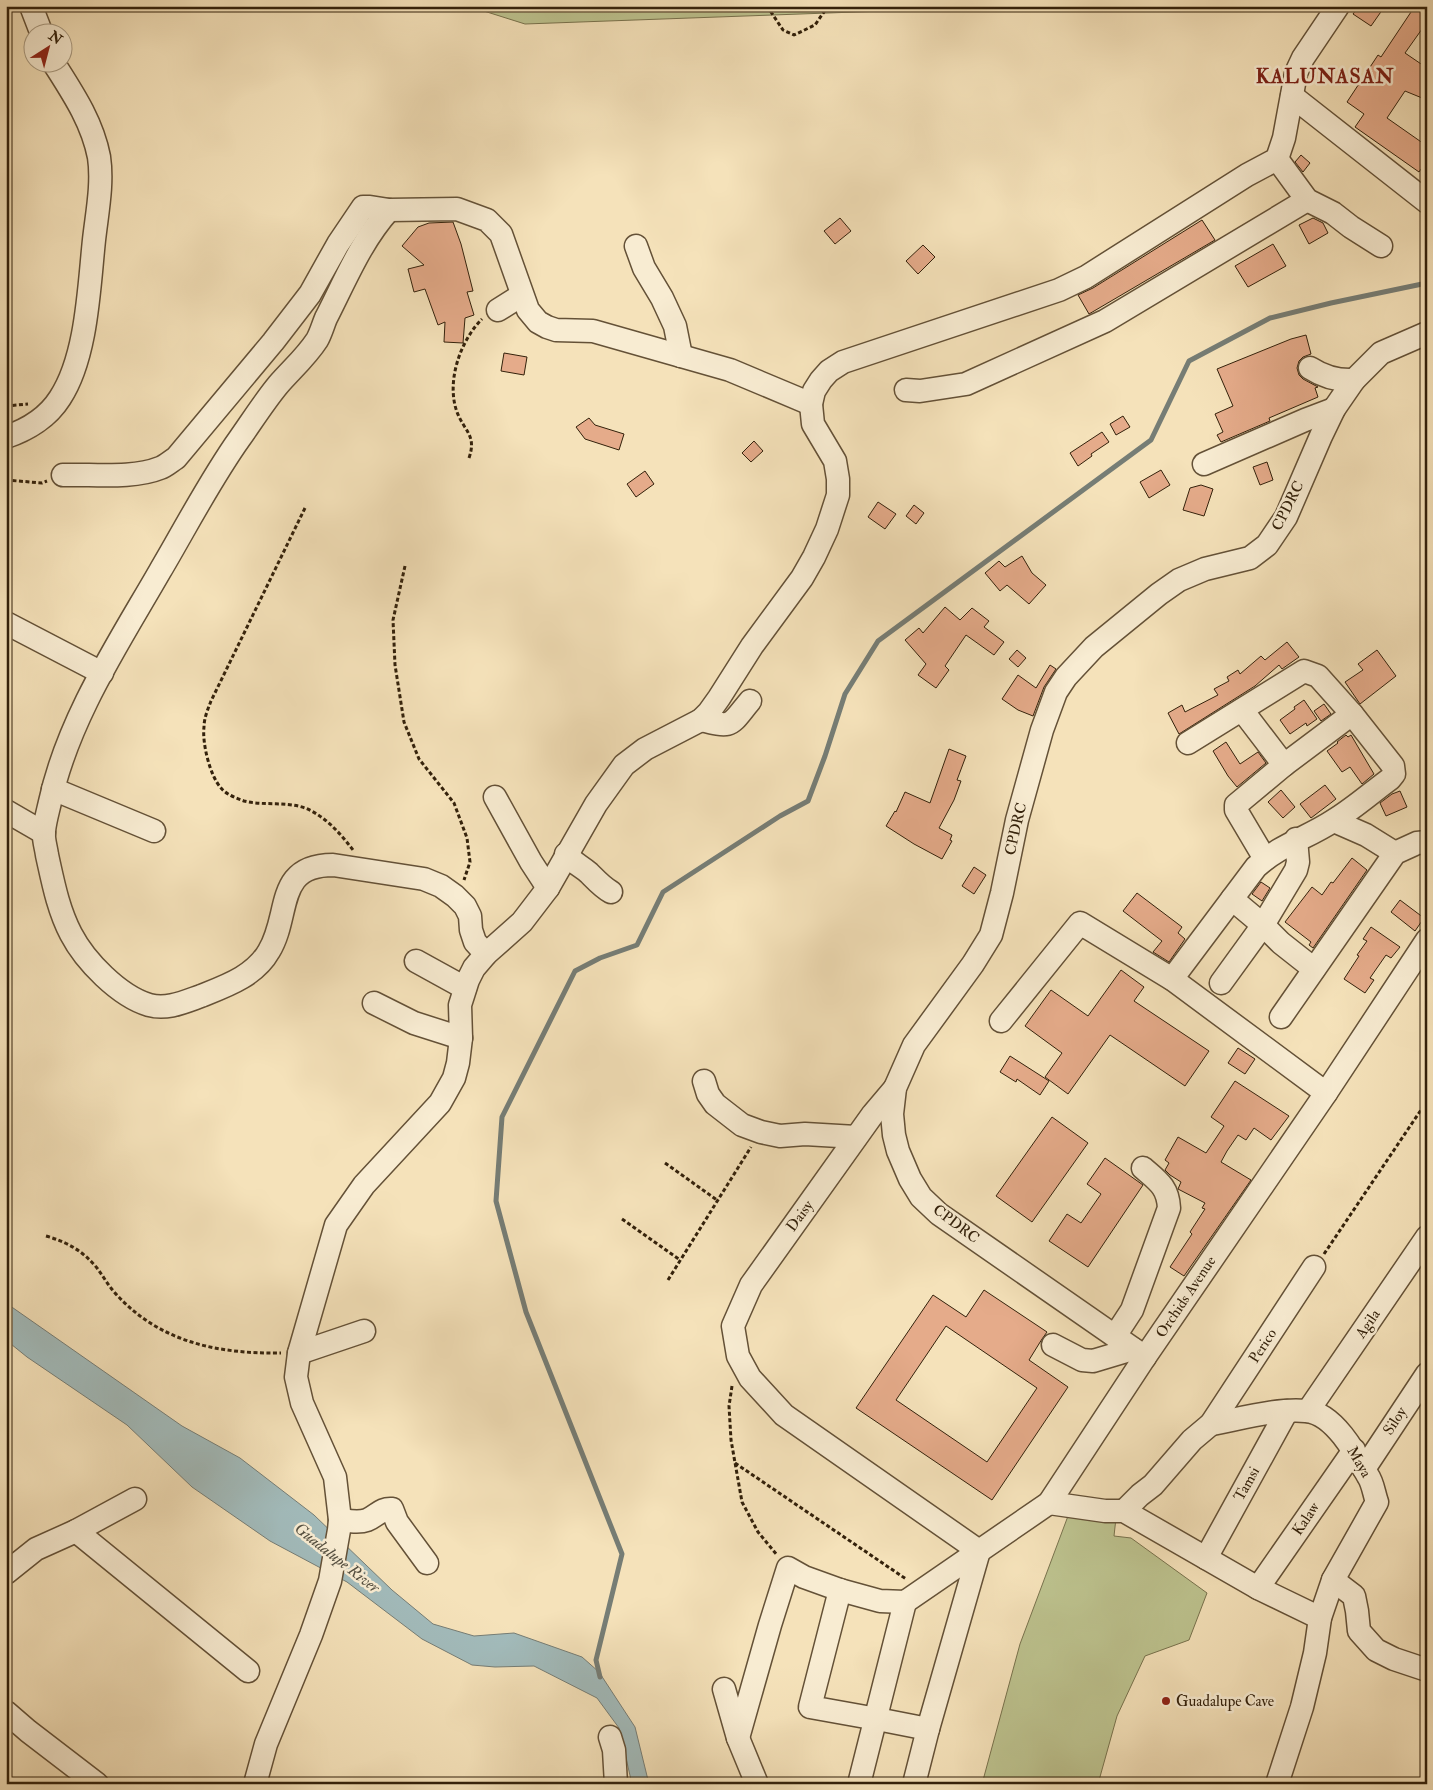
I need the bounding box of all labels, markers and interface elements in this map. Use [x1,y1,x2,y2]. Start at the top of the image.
north arrow [22,22,72,72]
text: N [44,27,66,49]
district label: KALUNASAN [1256,64,1394,89]
street label: CPDRC [1267,478,1309,534]
street label: CPDRC [1001,801,1031,857]
street label: Daisy [782,1196,818,1235]
street label: CPDRC [929,1200,983,1248]
street label: Orchids Avenue [1152,1252,1220,1342]
street label: Agila [1351,1305,1385,1343]
street label: Perico [1245,1325,1281,1367]
street label: Siloy [1379,1403,1411,1439]
street label: Maya [1342,1443,1376,1482]
street label: Tamsi [1230,1463,1264,1505]
street label: Kalaw [1288,1498,1324,1539]
water label: Guadalupe River [290,1519,384,1598]
place label: Guadalupe Cave [1176,1692,1274,1712]
marker: Guadalupe Cave [1160,1695,1172,1707]

